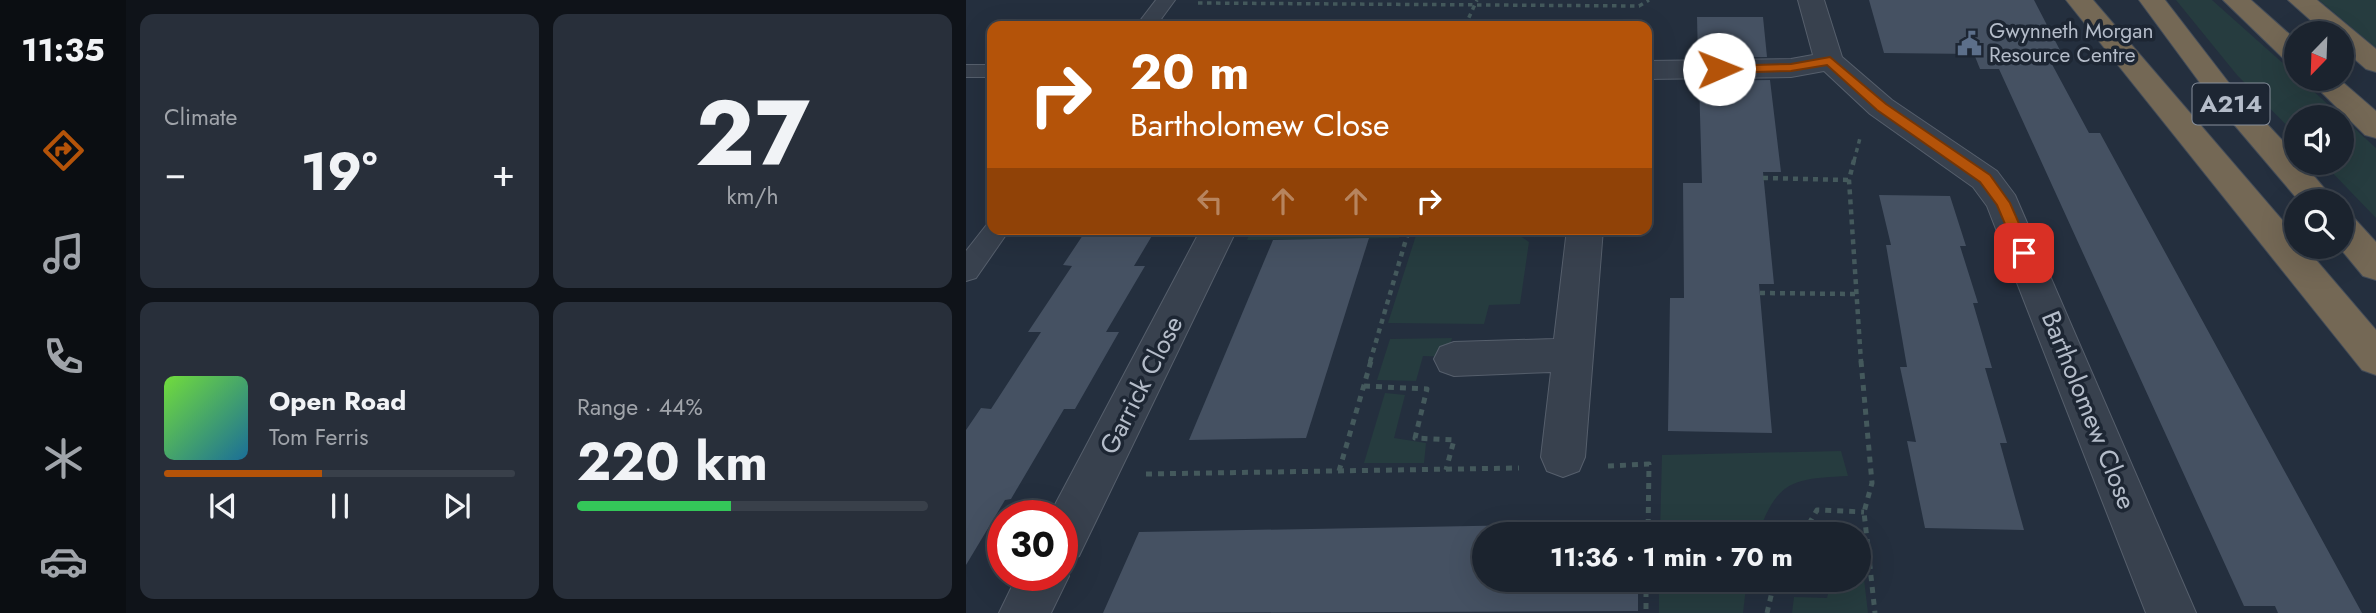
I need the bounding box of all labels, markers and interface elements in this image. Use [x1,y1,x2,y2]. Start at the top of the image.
place label: Gwynneth Morgan Resource Centre [1989,16,2153,70]
north arrow [2284,21,2354,91]
map controls [2284,21,2354,259]
text: 11:35 [21,27,105,73]
public building icon: Gwynneth Morgan Resource Centre [1955,29,1983,57]
position arrow [1682,32,1756,106]
text: 20 m [1130,37,1249,107]
icon: right [1015,49,1106,140]
text: 27 [695,68,810,199]
road number: A214 [2192,84,2270,124]
text: Climate [164,100,237,134]
text: Bartholomew Close [1130,102,1389,148]
button: sound [2284,105,2354,175]
icon: directions [39,126,88,175]
text: 19° [301,134,377,210]
text: − [164,145,186,200]
text: + [492,145,515,200]
text: km/h [727,179,778,213]
icon: left [1191,182,1229,220]
icon: ahead [1264,182,1302,220]
icon: ahead [1337,182,1375,220]
icon: right [1410,182,1448,220]
button: search [2284,189,2354,259]
pin [1994,223,2054,283]
icon: music [39,229,88,278]
icon: arrive [2005,234,2043,272]
street label: Bartholomew Close [2032,305,2146,515]
street label: Garrick Close [1090,309,1192,461]
icon: phone [39,332,88,381]
text: Open Road [269,382,406,420]
text: Range · 44% [577,390,703,424]
text: Tom Ferris [269,420,368,454]
text: 220 km [577,424,768,500]
icon: climate [39,434,88,483]
icon: previous [204,487,242,525]
icon: pause [321,487,359,525]
icon: next [438,487,476,525]
speed limit sign: 30 [987,500,1078,591]
icon: car [39,537,88,586]
text: 11:36 · 1 min · 70 m [1550,538,1793,576]

